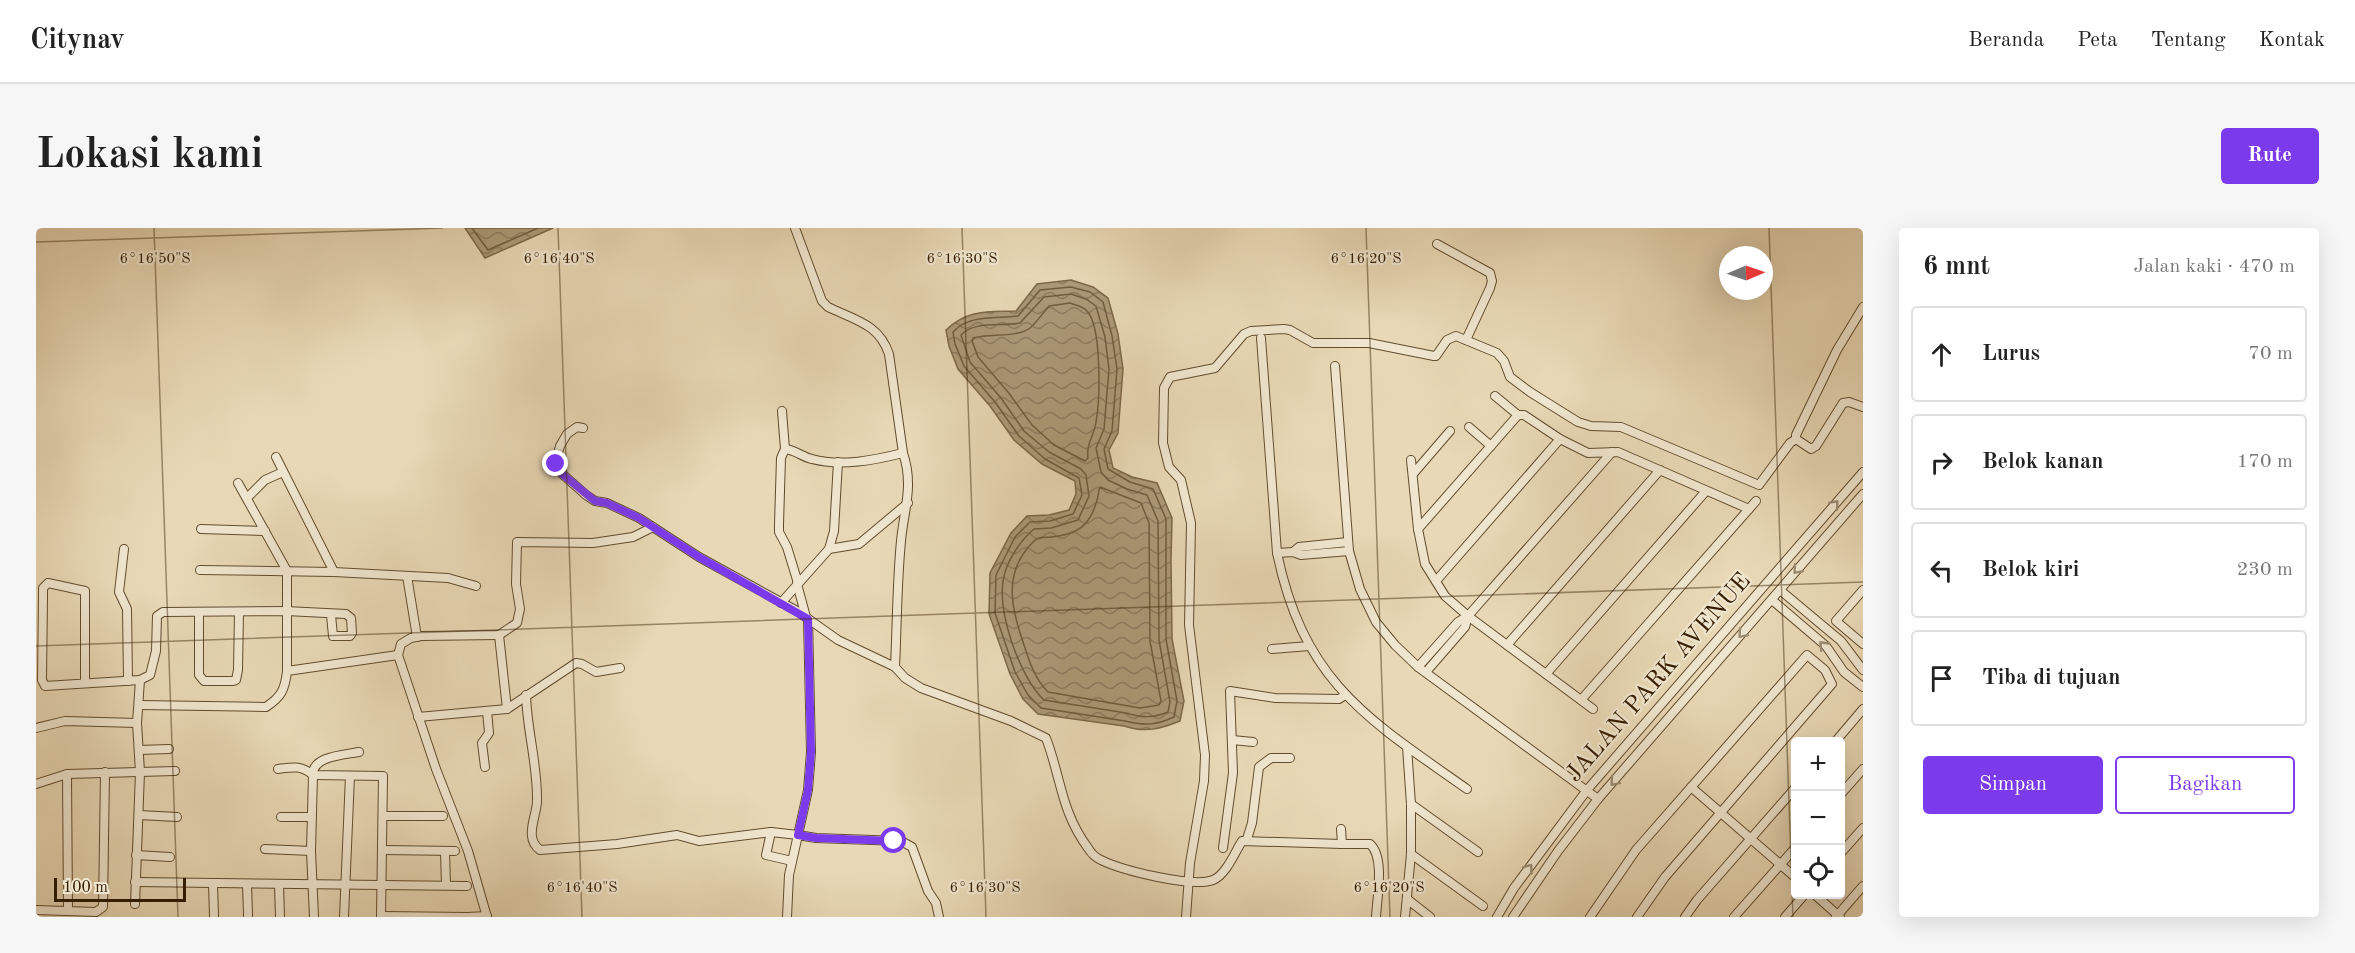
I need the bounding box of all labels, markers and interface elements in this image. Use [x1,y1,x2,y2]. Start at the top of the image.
text: Citynav [30,27,125,55]
text: Beranda [1968,30,2044,51]
text: Peta [2077,30,2118,51]
text: Tentang [2151,30,2226,51]
text: Kontak [2259,30,2325,51]
button: Rute [2221,128,2319,184]
text: Lokasi kami [36,135,263,177]
north arrow [1719,246,1773,300]
text: 6°16'50"S [119,252,191,267]
text: 6°16'40"S [523,252,595,267]
text: 6°16'30"S [926,252,998,267]
text: 6°16'20"S [1330,252,1402,267]
text: 6 mnt [1923,254,1990,280]
text: Jalan kaki · 470 m [2133,257,2295,277]
icon: ahead [1925,338,1958,371]
text: Lurus [1982,343,2040,365]
text: 70 m [2248,344,2293,364]
icon: right [1925,446,1958,479]
route end [542,450,568,476]
text: Belok kanan [1982,451,2104,473]
text: 170 m [2237,452,2293,472]
one-way arrow [1828,500,1839,511]
icon: left [1925,554,1958,587]
text: Belok kiri [1982,559,2079,581]
text: 230 m [2237,560,2293,580]
one-way arrow [1793,563,1804,574]
street label: JALAN PARK AVENUE [1562,569,1756,787]
one-way arrow [1738,627,1749,638]
one-way arrow [1820,641,1831,652]
icon: arrive [1925,662,1958,695]
text: Tiba di tujuan [1982,667,2120,689]
map controls [1791,737,1845,899]
button: + [1791,737,1845,791]
button: Simpan [1923,756,2103,814]
button: Bagikan [2115,756,2295,814]
one-way arrow [1610,775,1621,785]
button: − [1791,791,1845,845]
route start [880,827,906,853]
button: locate [1791,845,1845,899]
one-way arrow [1521,864,1532,875]
scale bar [54,875,186,902]
text: 100 m [63,880,108,896]
text: 6°16'40"S [546,881,618,896]
text: 6°16'30"S [949,881,1021,896]
text: 6°16'20"S [1353,881,1425,896]

